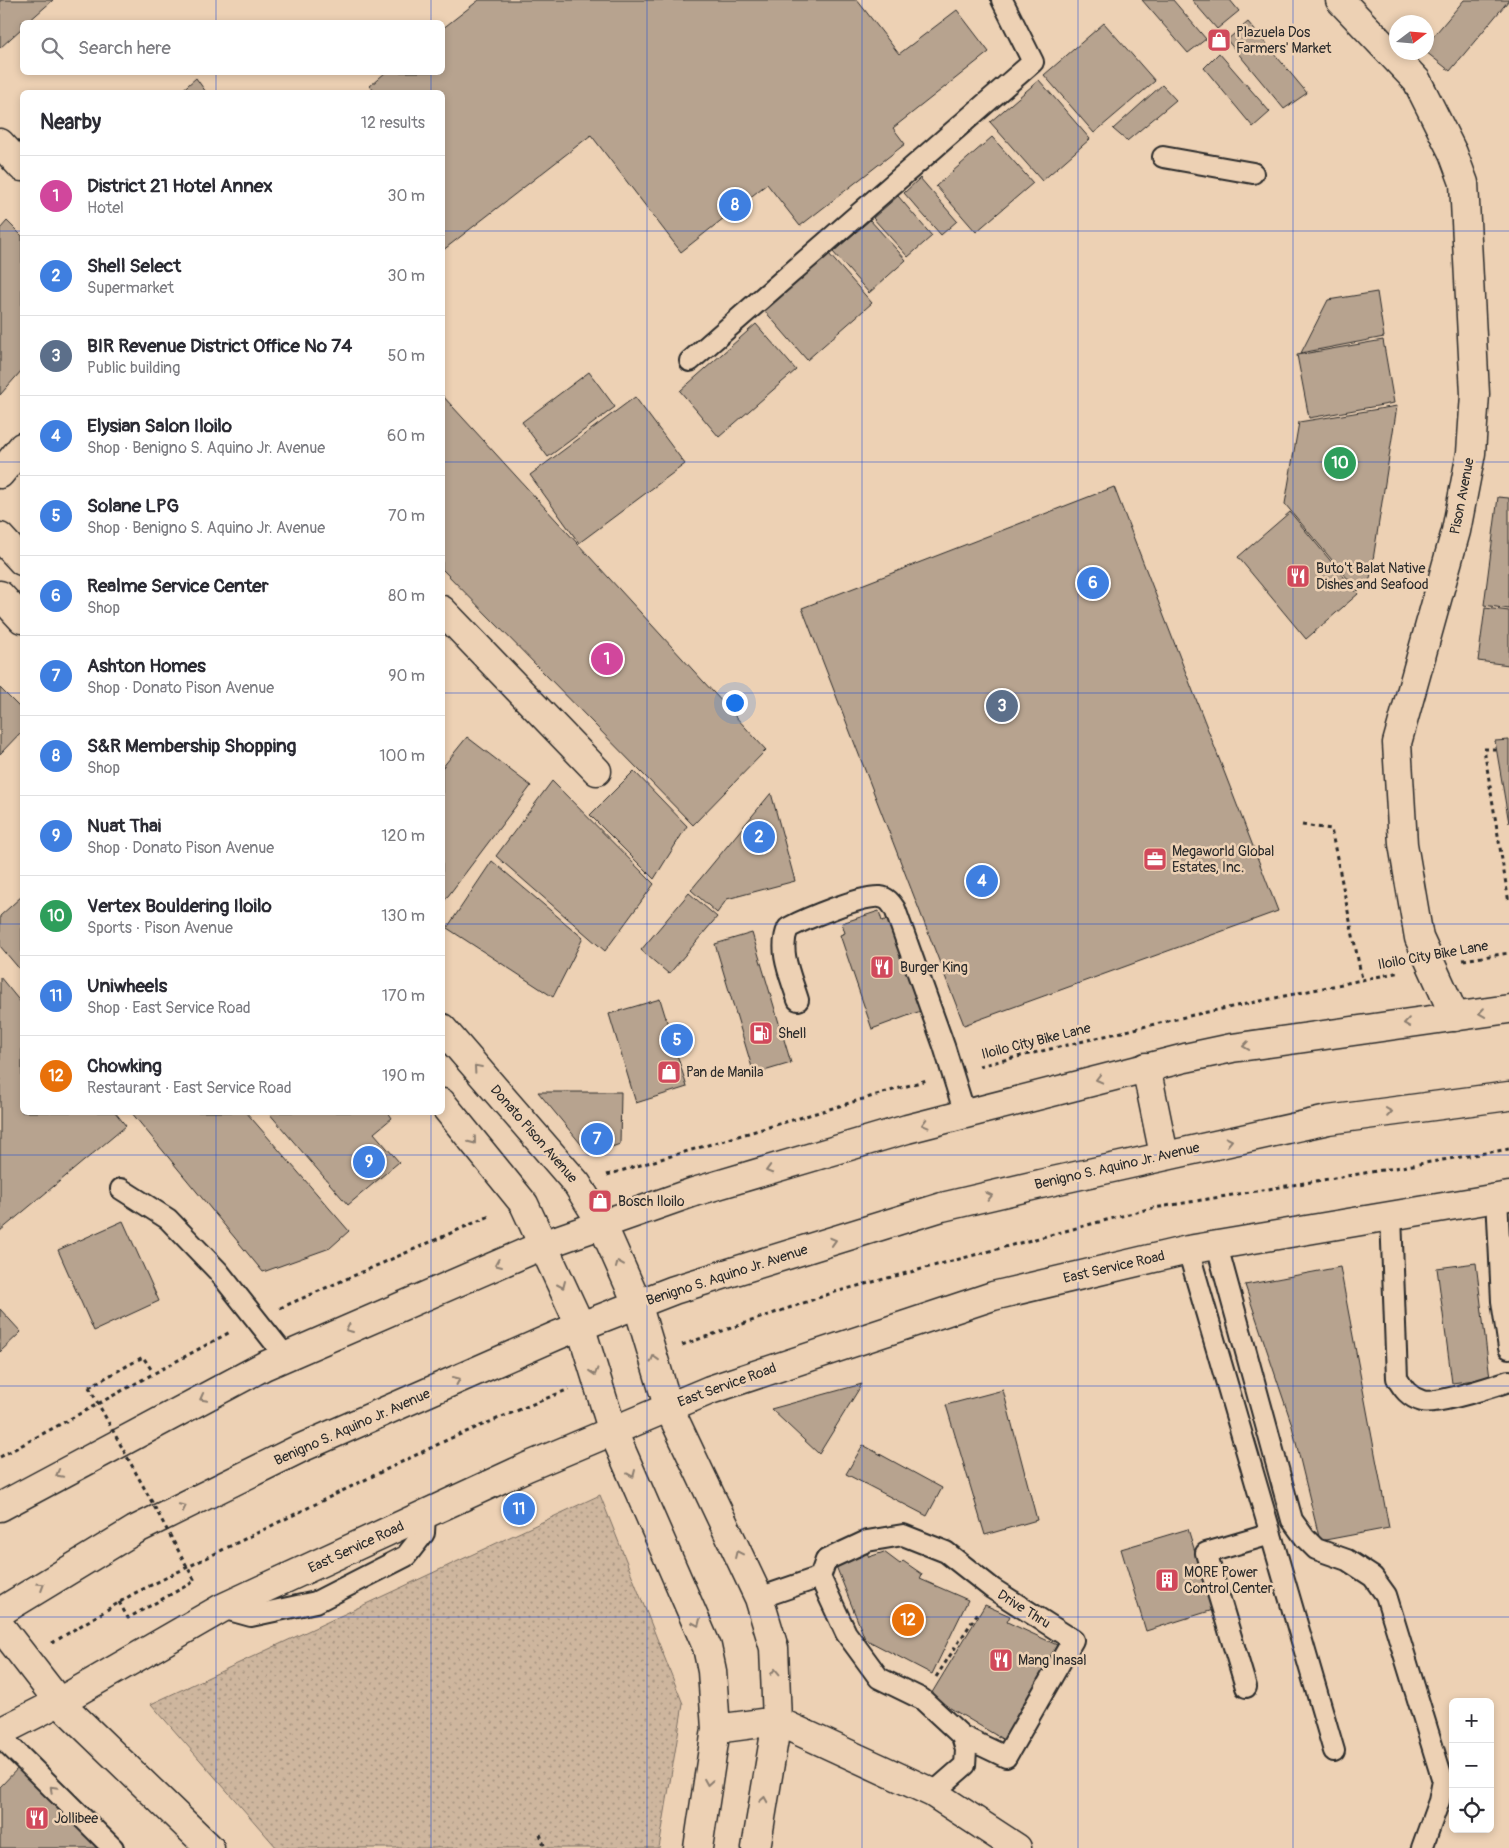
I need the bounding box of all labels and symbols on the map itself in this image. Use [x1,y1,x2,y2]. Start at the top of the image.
north arrow [1389,15,1434,60]
place label: Plazuela Dos Farmers' Market [1236,24,1332,57]
shop icon: Plazuela Dos Farmers' Market [1206,27,1232,53]
pin: 8 [719,186,751,224]
pin: 10 [1324,444,1356,482]
street label: Pison Avenue [1446,456,1478,536]
place label: Buto't Balat Native Dishes and Seafood [1316,560,1429,593]
restaurant icon: Buto't Balat Native Dishes and Seafood [1285,563,1311,589]
pin: 6 [1077,564,1109,602]
pin: 1 [591,640,623,678]
pin: 3 [986,687,1018,725]
your location [722,690,748,716]
pin: 2 [743,818,775,856]
place label: Megaworld Global Estates, Inc. [1172,843,1274,876]
office icon: Megaworld Global Estates, Inc. [1142,846,1168,872]
pin: 4 [966,862,998,900]
street label: Iloilo City Bike Lane [1376,937,1490,973]
restaurant icon: Burger King [869,954,895,980]
place label: Burger King [900,959,968,976]
one-way arrow [1478,1007,1486,1018]
one-way arrow [1403,1018,1411,1028]
street label: Iloilo City Bike Lane [980,1019,1092,1063]
fuel station icon: Shell [748,1020,774,1046]
pin: 5 [661,1021,693,1059]
place label: Shell [778,1025,806,1042]
one-way arrow [1242,1040,1250,1050]
shop icon: Pan de Manila [656,1059,682,1085]
one-way arrow [473,1064,482,1073]
place label: Pan de Manila [686,1064,764,1081]
one-way arrow [1095,1073,1104,1084]
street label: Donato Pison Avenue [487,1082,581,1187]
one-way arrow [1385,1107,1393,1118]
one-way arrow [921,1119,929,1129]
pin: 7 [581,1120,613,1158]
one-way arrow [468,1135,476,1144]
one-way arrow [1224,1136,1233,1147]
street label: Benigno S. Aquino Jr. Avenue [1033,1139,1201,1193]
pin: 9 [353,1143,385,1181]
one-way arrow [765,1164,773,1174]
shop icon: Bosch Iloilo [587,1188,613,1214]
one-way arrow [985,1191,994,1202]
place label: Bosch Iloilo [618,1193,685,1210]
one-way arrow [828,1236,837,1246]
street label: Benigno S. Aquino Jr. Avenue [644,1241,810,1309]
street label: East Service Road [1062,1247,1167,1287]
one-way arrow [495,1258,503,1268]
one-way arrow [615,1260,625,1268]
one-way arrow [555,1280,566,1289]
one-way arrow [346,1323,354,1333]
one-way arrow [650,1356,660,1364]
street label: East Service Road [675,1359,779,1411]
one-way arrow [588,1368,598,1376]
one-way arrow [452,1375,461,1386]
street label: Benigno S. Aquino Jr. Avenue [271,1385,433,1469]
one-way arrow [199,1392,208,1402]
one-way arrow [55,1467,64,1477]
one-way arrow [625,1469,636,1478]
pin: 11 [503,1490,535,1528]
one-way arrow [178,1503,187,1513]
street label: East Service Road [305,1517,407,1577]
one-way arrow [733,1550,744,1559]
place label: MORE Power Control Center [1184,1564,1273,1597]
building icon: MORE Power Control Center [1154,1567,1180,1593]
one-way arrow [36,1583,45,1593]
street label: Drive Thru [994,1586,1054,1632]
pin: 12 [892,1601,924,1639]
one-way arrow [690,1618,701,1627]
restaurant icon: Mang Inasal [988,1647,1014,1673]
place label: Mang Inasal [1018,1652,1087,1669]
one-way arrow [770,1668,781,1676]
one-way arrow [703,1778,714,1786]
one-way arrow [50,1786,59,1795]
one-way arrow [759,1796,769,1804]
restaurant icon: Jollibee [24,1805,50,1831]
place label: Jollibee [54,1810,98,1827]

